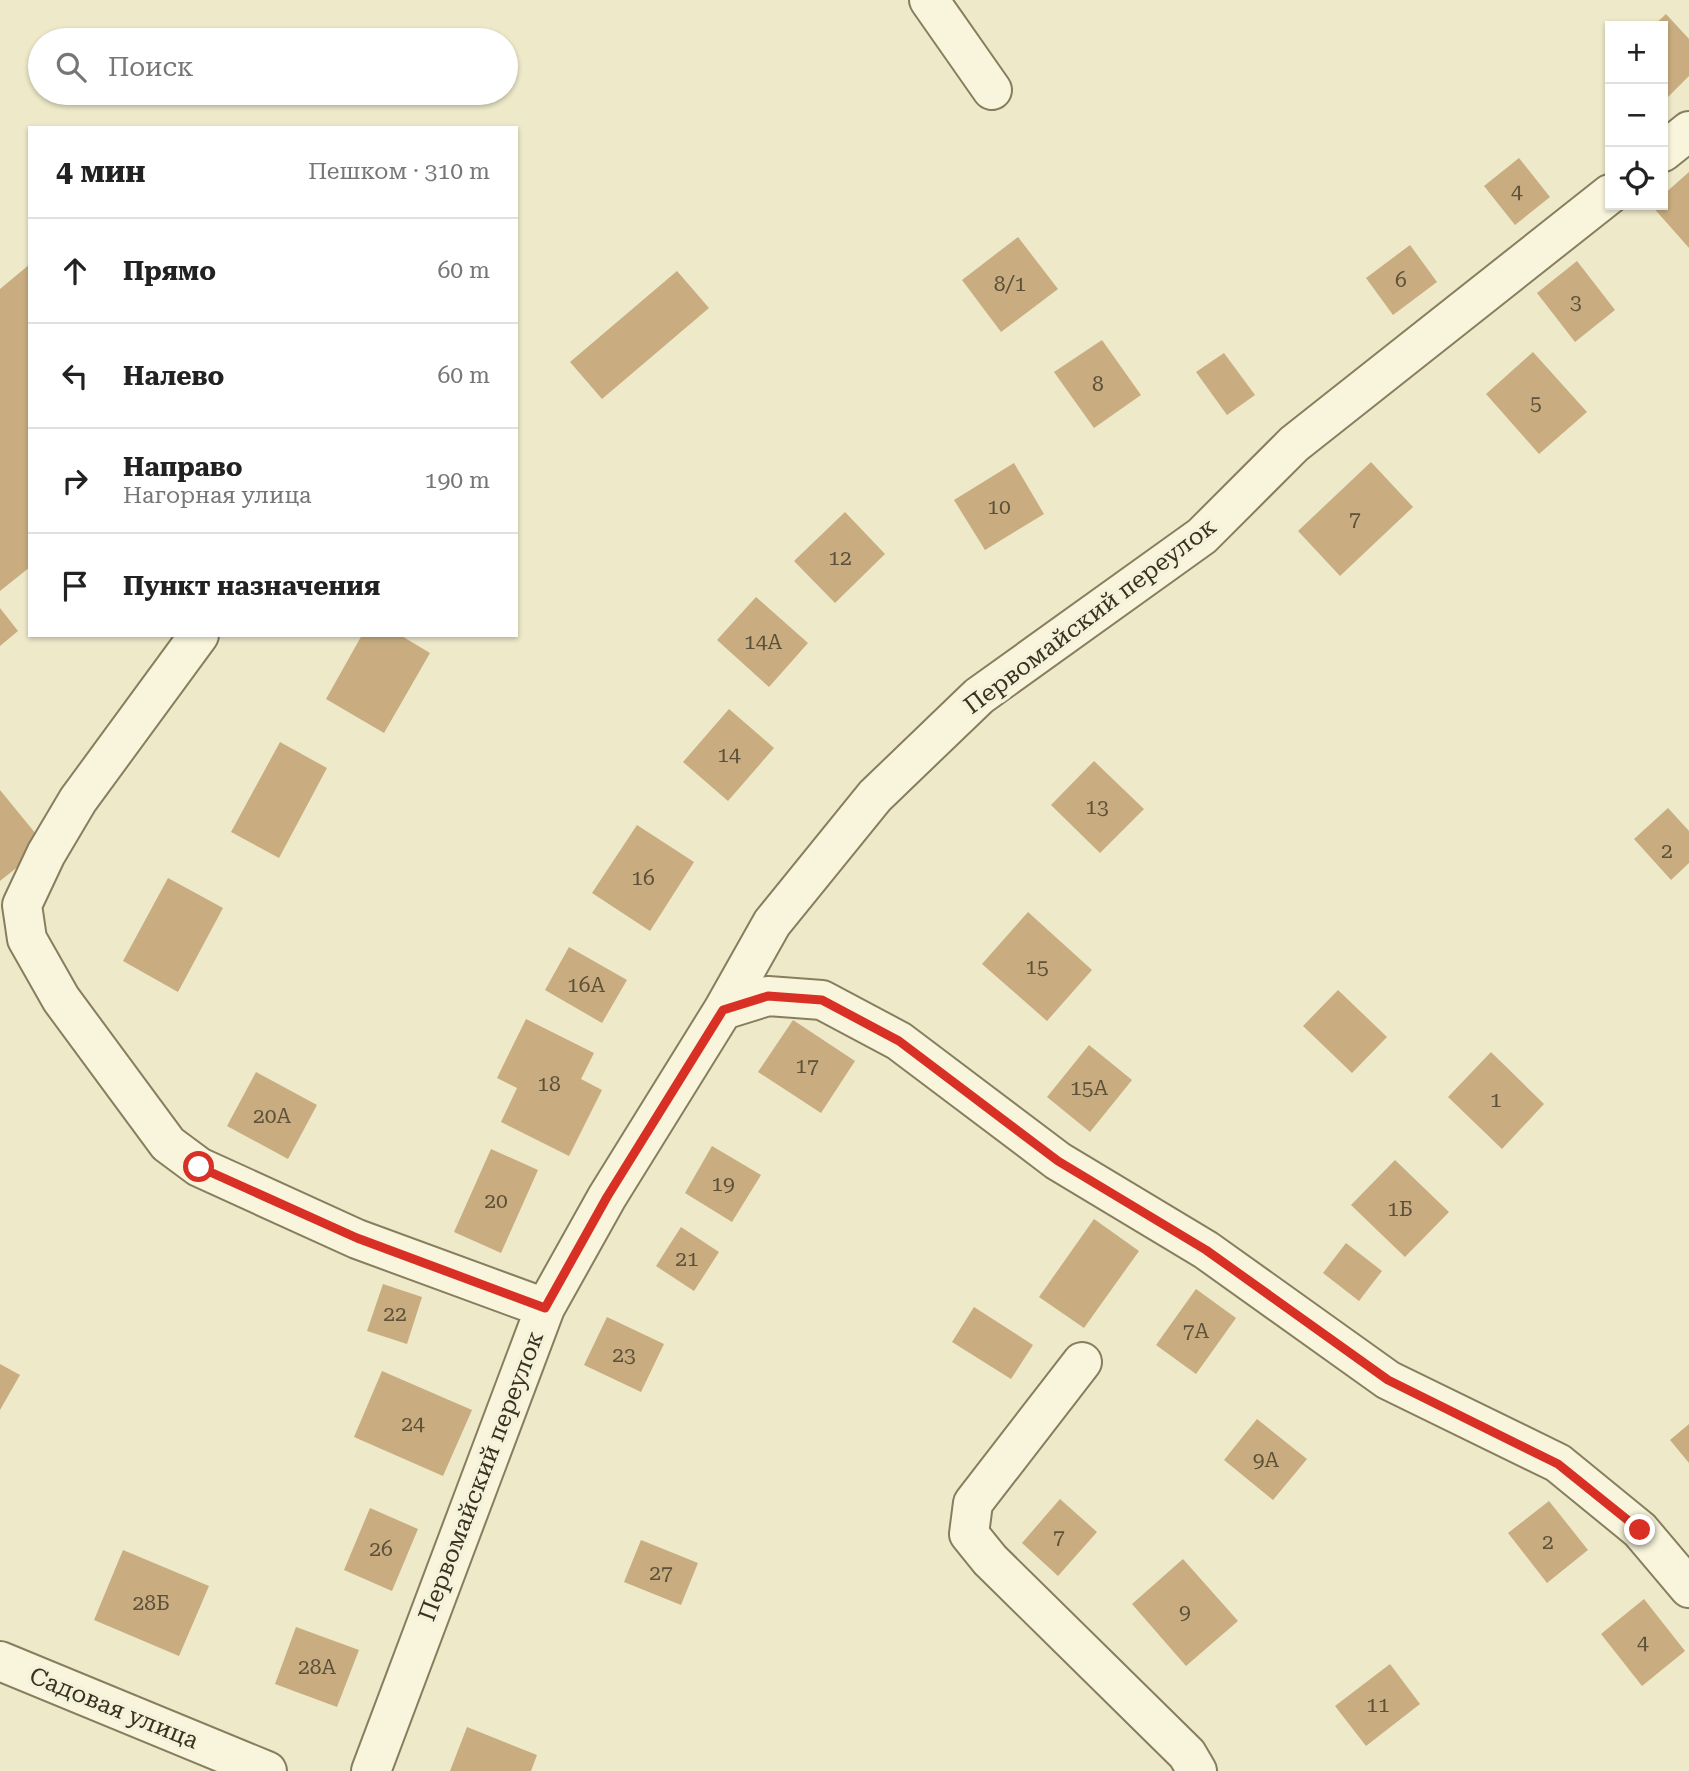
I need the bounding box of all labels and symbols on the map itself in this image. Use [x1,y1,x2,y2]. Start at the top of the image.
house number: 4 [1511,180,1523,204]
house number: 6 [1395,268,1407,292]
house number: 8/1 [994,272,1026,296]
house number: 3 [1570,290,1582,314]
house number: 8 [1092,372,1104,396]
house number: 5 [1530,391,1542,415]
house number: 10 [987,495,1011,519]
house number: 7 [1349,507,1361,531]
street label: Первомайский переулок [959,512,1221,720]
house number: 12 [828,546,852,570]
house number: 14А [744,630,782,654]
house number: 14 [717,743,741,767]
house number: 13 [1085,795,1109,819]
house number: 2 [1661,839,1673,863]
house number: 16 [631,866,655,890]
house number: 15 [1025,955,1049,979]
house number: 16А [567,973,605,997]
house number: 17 [795,1054,819,1078]
house number: 18 [537,1072,561,1096]
house number: 15А [1070,1076,1108,1100]
house number: 1 [1490,1088,1502,1112]
house number: 20А [253,1104,291,1128]
route start [183,1151,214,1182]
house number: 19 [711,1172,735,1196]
house number: 20 [484,1189,508,1213]
house number: 1Б [1387,1197,1413,1221]
house number: 21 [675,1247,699,1271]
house number: 22 [383,1302,407,1326]
house number: 7А [1183,1319,1210,1343]
street label: Первомайский переулок [413,1327,549,1625]
house number: 23 [612,1343,636,1367]
house number: 24 [401,1412,425,1436]
house number: 9А [1253,1448,1280,1472]
route end [1624,1514,1655,1545]
house number: 7 [1053,1525,1065,1549]
house number: 2 [1542,1530,1554,1554]
house number: 26 [369,1537,393,1561]
house number: 27 [649,1561,673,1585]
house number: 28Б [132,1591,170,1615]
house number: 9 [1179,1600,1191,1624]
house number: 4 [1637,1631,1649,1655]
house number: 28А [298,1655,336,1679]
street label: Садовая улица [25,1661,203,1755]
house number: 11 [1366,1693,1390,1717]

